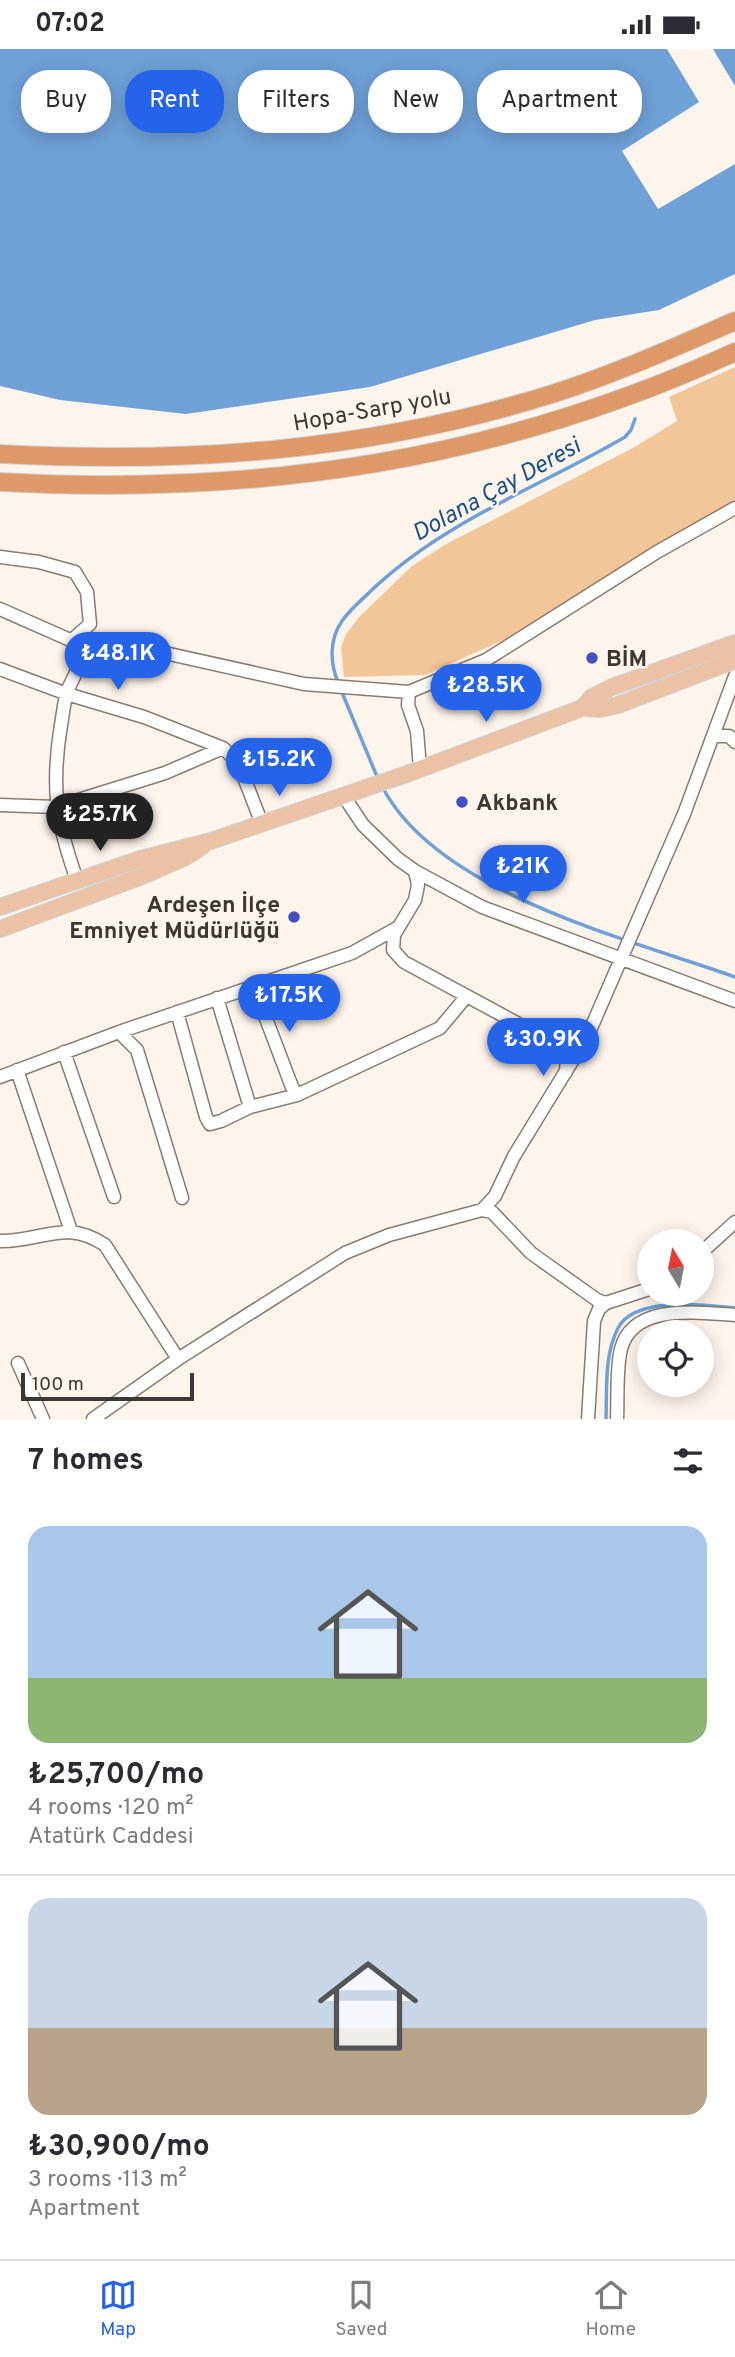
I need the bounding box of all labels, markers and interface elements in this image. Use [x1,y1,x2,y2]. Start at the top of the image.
text: 07:02 [35,8,105,41]
chip: Buy [21,70,111,133]
chip: Rent [125,70,224,133]
chip: Filters [238,70,354,133]
chip: New [368,70,463,133]
chip: Apartment [477,70,642,133]
street label: Hopa-Sarp yolu [291,383,454,440]
water label: Dolana Çay Deresi [408,432,587,549]
pin: ₺48.1K [61,633,175,692]
text: ₺48.1K [81,640,155,669]
place label: BİM [606,645,647,675]
marker: BİM [584,650,600,666]
pin: ₺28.5K [429,665,543,724]
text: ₺28.5K [446,672,526,701]
pin: ₺15.2K [222,739,336,798]
text: ₺15.2K [242,746,316,775]
place label: Akbank [476,790,558,819]
pin: ₺25.7K [43,793,157,853]
marker: Akbank [454,794,470,810]
text: ₺25.7K [62,801,138,830]
pin: ₺21K [482,845,564,905]
text: ₺21K [496,853,550,882]
place label: Ardeşen İlçe Emniyet Müdürlüğü [69,891,280,947]
marker: Ardeşen İlçe Emniyet Müdürlüğü [286,909,302,925]
pin: ₺17.5K [232,975,346,1034]
text: ₺17.5K [254,982,324,1011]
pin: ₺30.9K [486,1019,600,1078]
text: ₺30.9K [503,1026,583,1055]
north arrow [637,1229,714,1305]
map controls [637,1229,714,1397]
button: locate [637,1320,714,1397]
scale bar [21,1370,194,1402]
text: 100 m [32,1373,84,1397]
icon: filters [669,1442,707,1480]
text: 7 homes [28,1443,144,1480]
icon: home [305,1571,431,1697]
text: ₺25,700/mo [28,1757,204,1794]
text: 4 rooms · 120 m² [28,1794,194,1823]
text: Atatürk Caddesi [28,1823,194,1852]
icon: home [305,1943,431,2069]
text: ₺30,900/mo [28,2129,210,2166]
text: 3 rooms · 113 m² [28,2166,187,2195]
text: Apartment [28,2195,140,2224]
tab: Map [99,2276,137,2342]
tab: Saved [335,2276,387,2342]
tab: Home [585,2276,636,2342]

